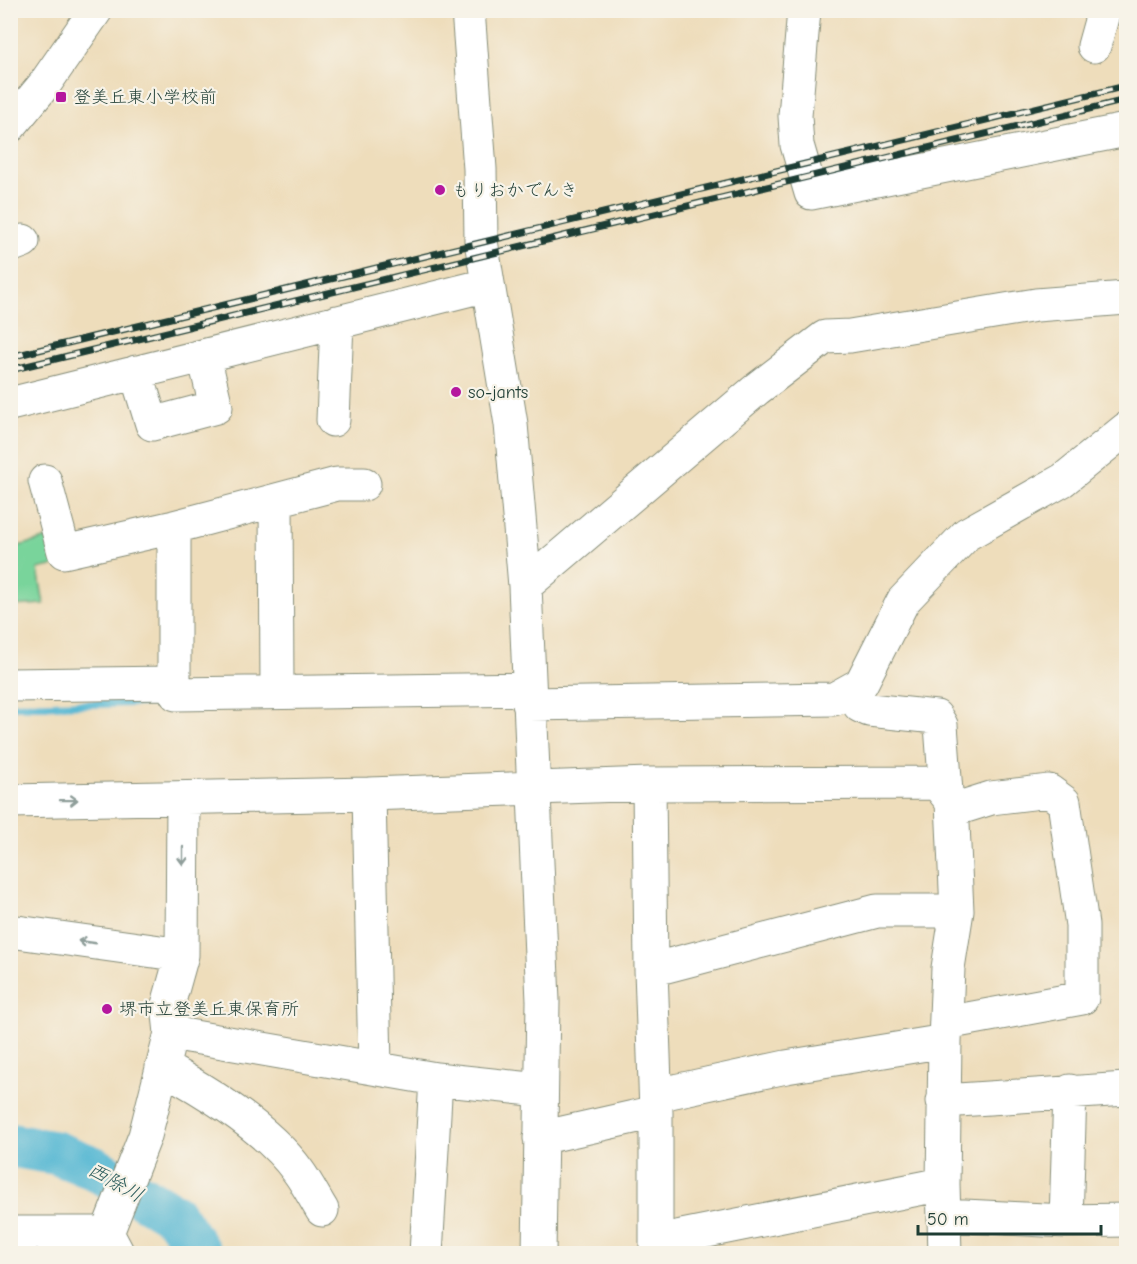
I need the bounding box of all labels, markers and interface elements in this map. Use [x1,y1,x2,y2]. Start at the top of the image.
place label: 登美丘東小学校前 [73,87,217,108]
marker: 登美丘東小学校前 [54,90,68,104]
place label: もりおかでんき [452,180,578,201]
marker: もりおかでんき [433,183,447,197]
place label: so-jants [468,382,528,403]
marker: so-jants [449,385,463,399]
one-way arrow [58,794,78,806]
one-way arrow [177,846,188,866]
one-way arrow [78,936,97,947]
place label: 堺市立登美丘東保育所 [119,999,299,1020]
marker: 堺市立登美丘東保育所 [100,1002,114,1016]
water label: 西除川 [84,1158,148,1207]
scale bar [918,1198,1101,1236]
text: 50 m [927,1209,969,1230]

